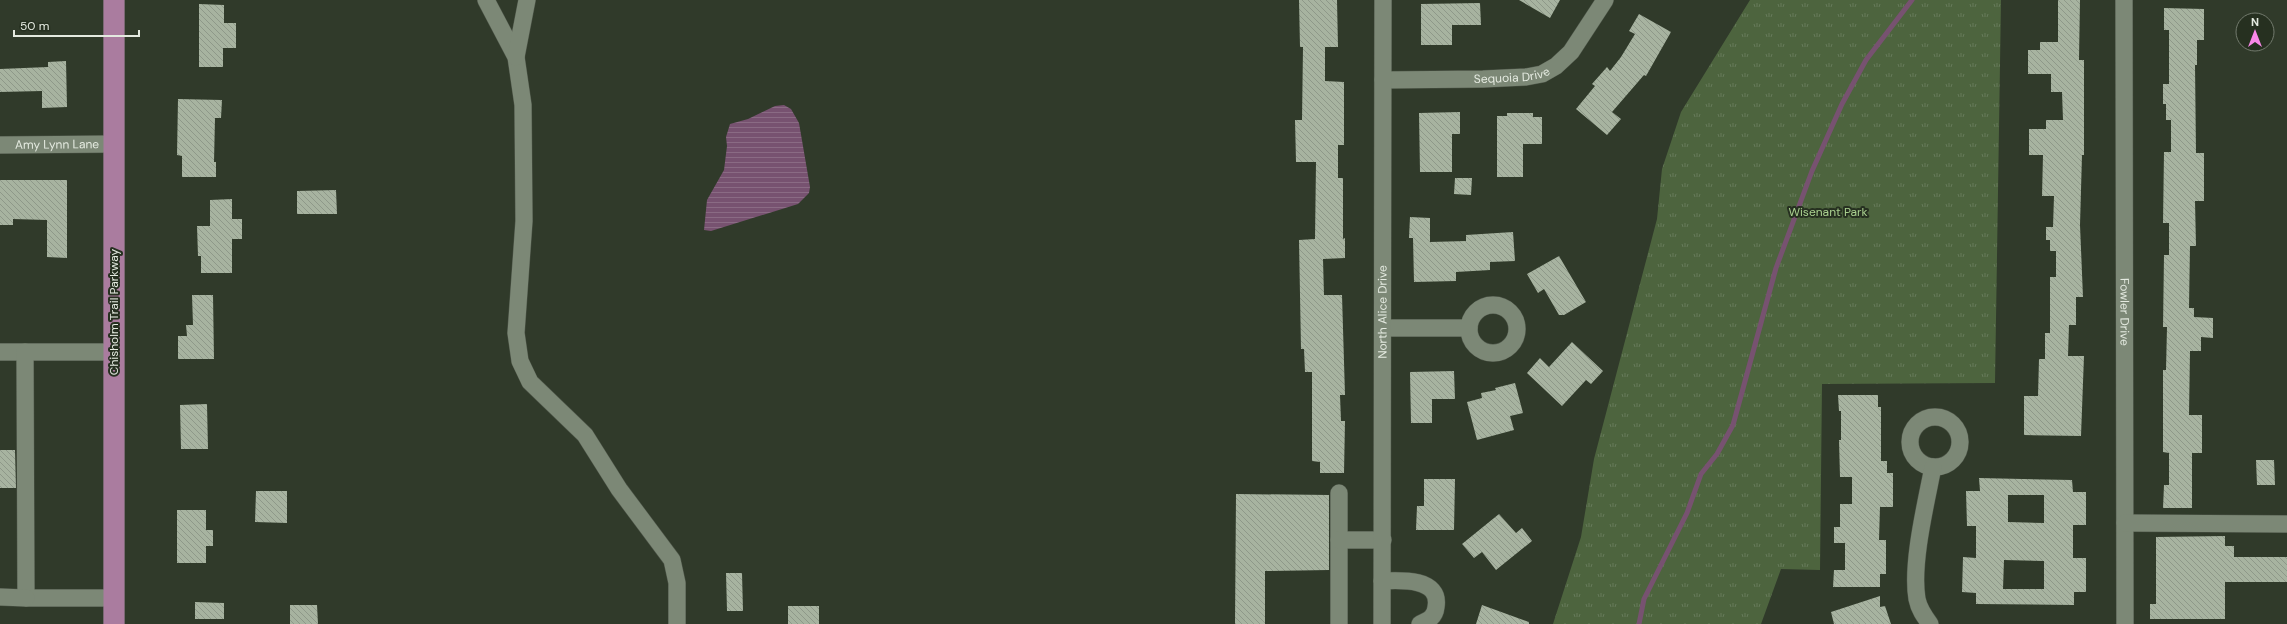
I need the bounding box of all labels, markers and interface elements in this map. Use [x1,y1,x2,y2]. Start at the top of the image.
scale bar [14,12,139,38]
north arrow [2235,12,2275,52]
text: N [2251,15,2259,29]
text: 50 m [20,18,49,34]
street label: Sequoia Drive [1474,63,1553,87]
street label: Amy Lynn Lane [15,136,99,153]
park label: Wisenant Park [1788,204,1868,220]
street label: Chisholm Trail Parkway [106,248,122,375]
street label: North Alice Drive [1374,265,1391,359]
street label: Fowler Drive [2116,278,2133,346]

